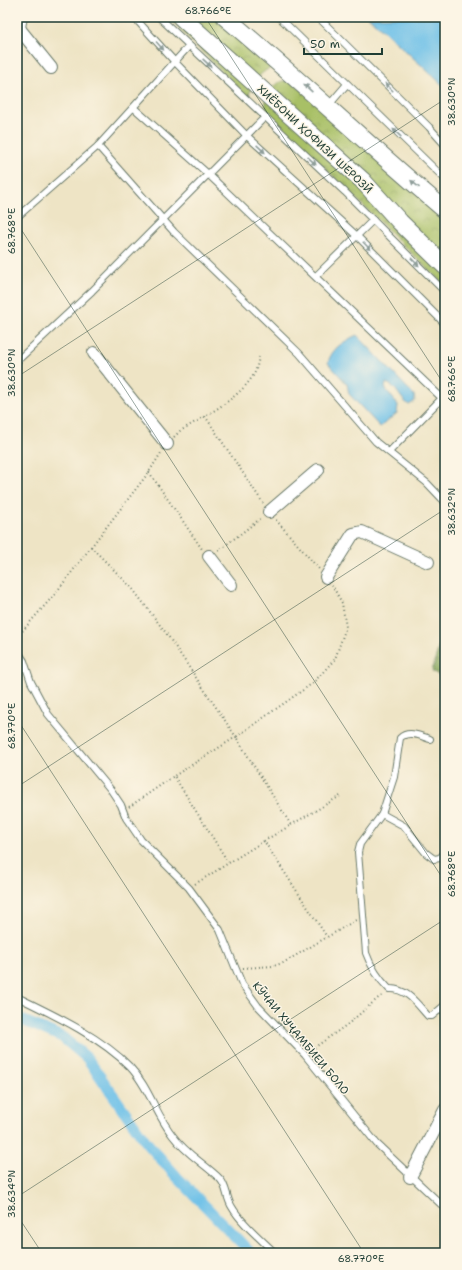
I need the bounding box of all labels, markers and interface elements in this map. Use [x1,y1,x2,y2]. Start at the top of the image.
text: 68.766°E [185,4,231,17]
scale bar [304,30,382,56]
text: 50 m [310,36,340,52]
one-way arrow [156,41,165,51]
one-way arrow [203,58,212,67]
text: 38.630°N [445,78,458,126]
street label: ХИЁБОНИ ҲОФИЗИ ШЕРОЗӢ [254,82,376,197]
one-way arrow [384,82,394,91]
one-way arrow [303,83,313,93]
one-way arrow [392,128,402,137]
one-way arrow [256,144,266,153]
one-way arrow [307,157,318,166]
one-way arrow [410,180,420,189]
text: 68.768°E [5,208,18,254]
one-way arrow [362,241,372,251]
one-way arrow [410,257,420,267]
text: 38.630°N [5,349,18,397]
text: 68.766°E [445,356,458,402]
text: 38.632°N [445,488,458,536]
text: 68.770°E [5,703,18,749]
text: 68.768°E [445,851,458,897]
street label: КӮЧАИ ХУҶАМБИЕИ БОЛО [249,979,352,1098]
text: 38.634°N [5,1170,18,1218]
text: 68.770°E [338,1252,384,1265]

